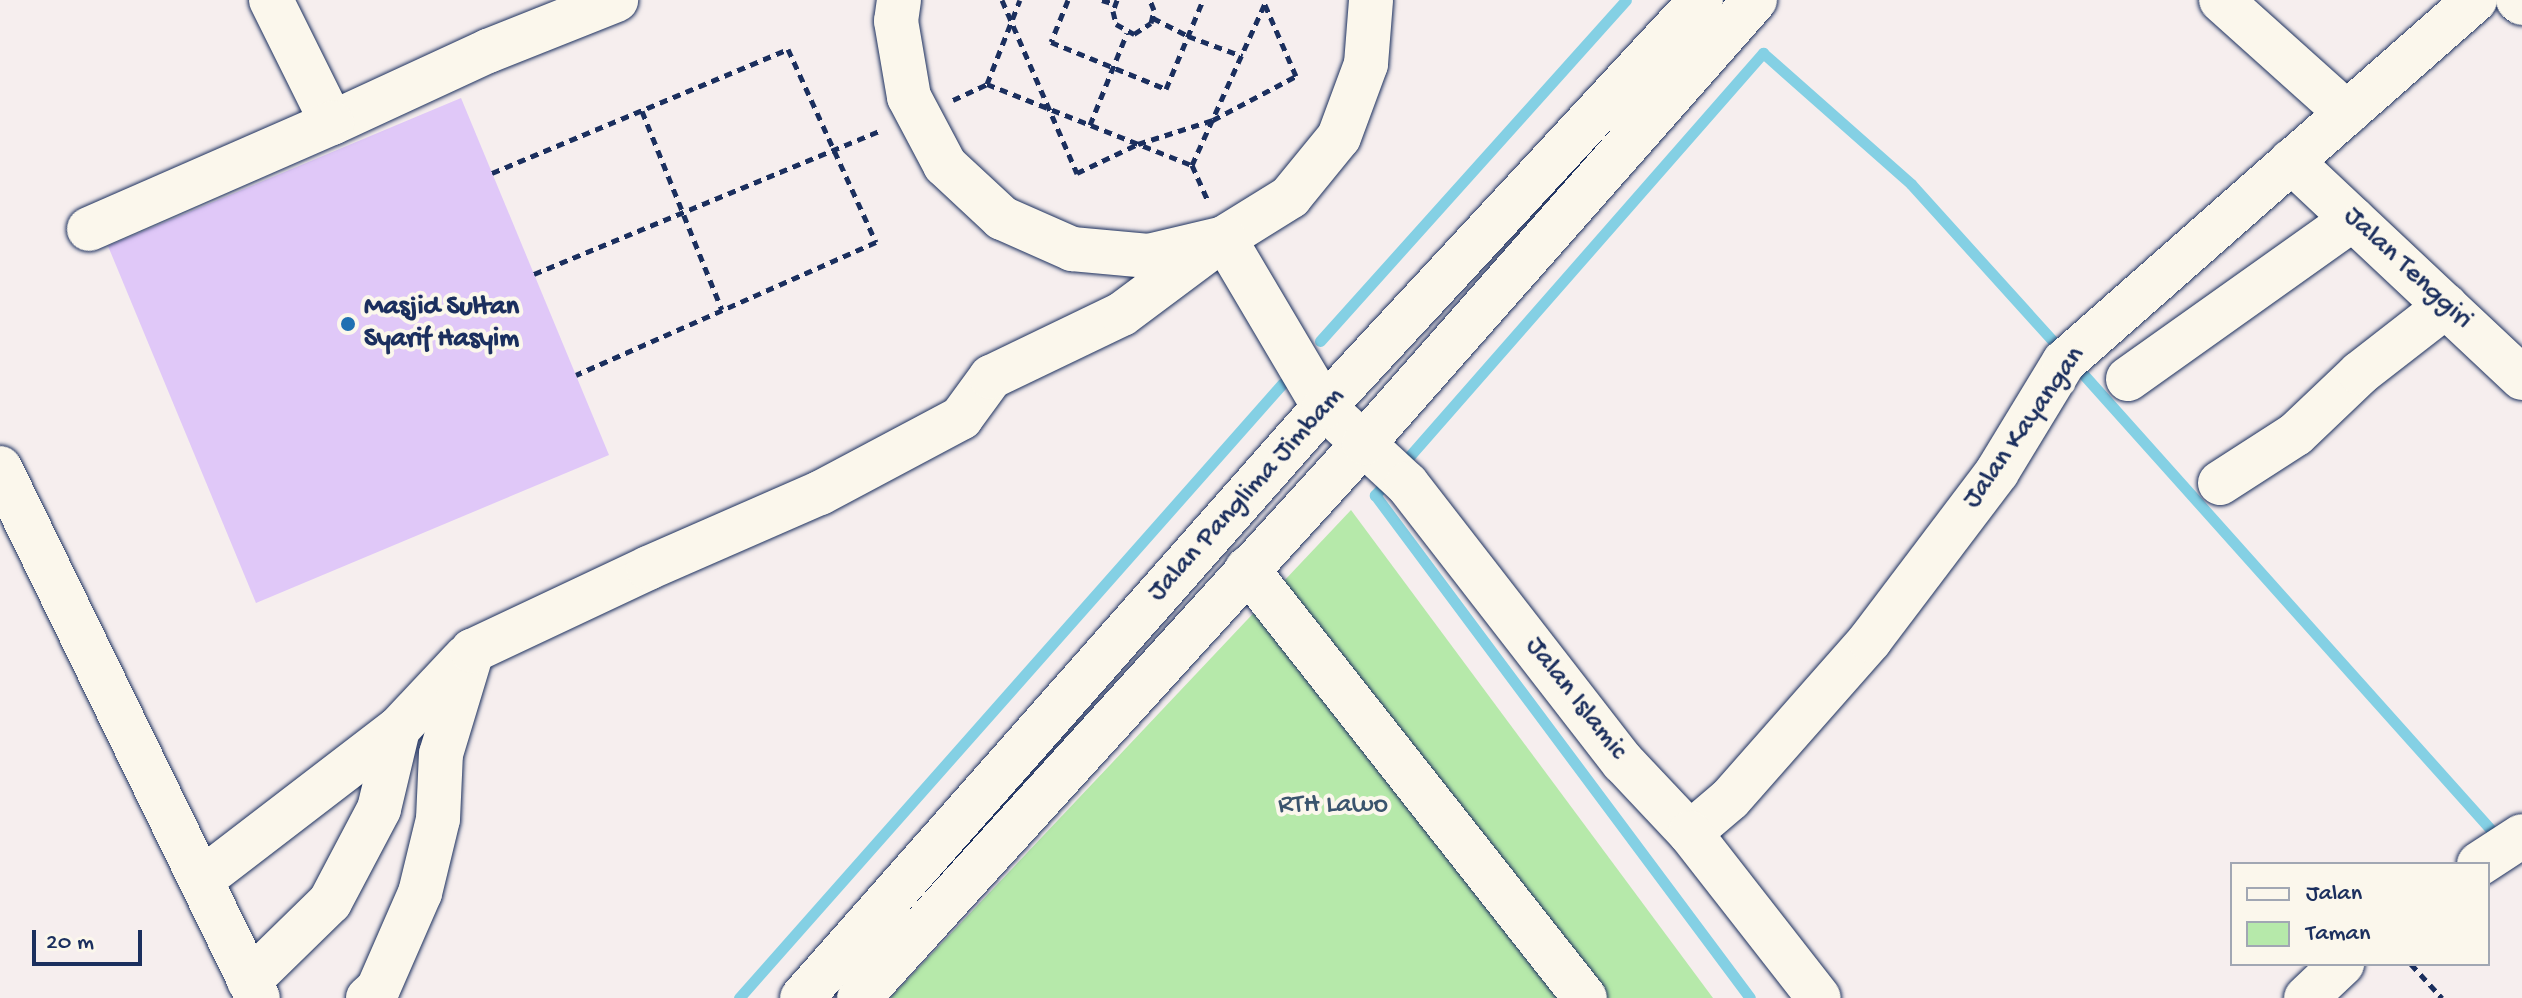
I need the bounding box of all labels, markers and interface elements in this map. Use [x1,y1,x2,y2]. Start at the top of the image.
street label: Jalan Tenggiri [2335,201,2479,337]
place label: Masjid Sultan Syarif Hasyim [364,291,519,357]
marker: Masjid Sultan Syarif Hasyim [339,315,357,333]
street label: Jalan Kayangan [1957,340,2093,516]
street label: Jalan Panglima Jimbam [1142,381,1352,609]
street label: Jalan Islamic [1517,631,1633,767]
park label: RTH Lawo [1278,789,1388,823]
legend [2230,862,2490,966]
text: Jalan [2306,880,2362,909]
scale bar [36,914,146,964]
text: Taman [2306,920,2370,949]
text: 20 m [46,929,94,958]

